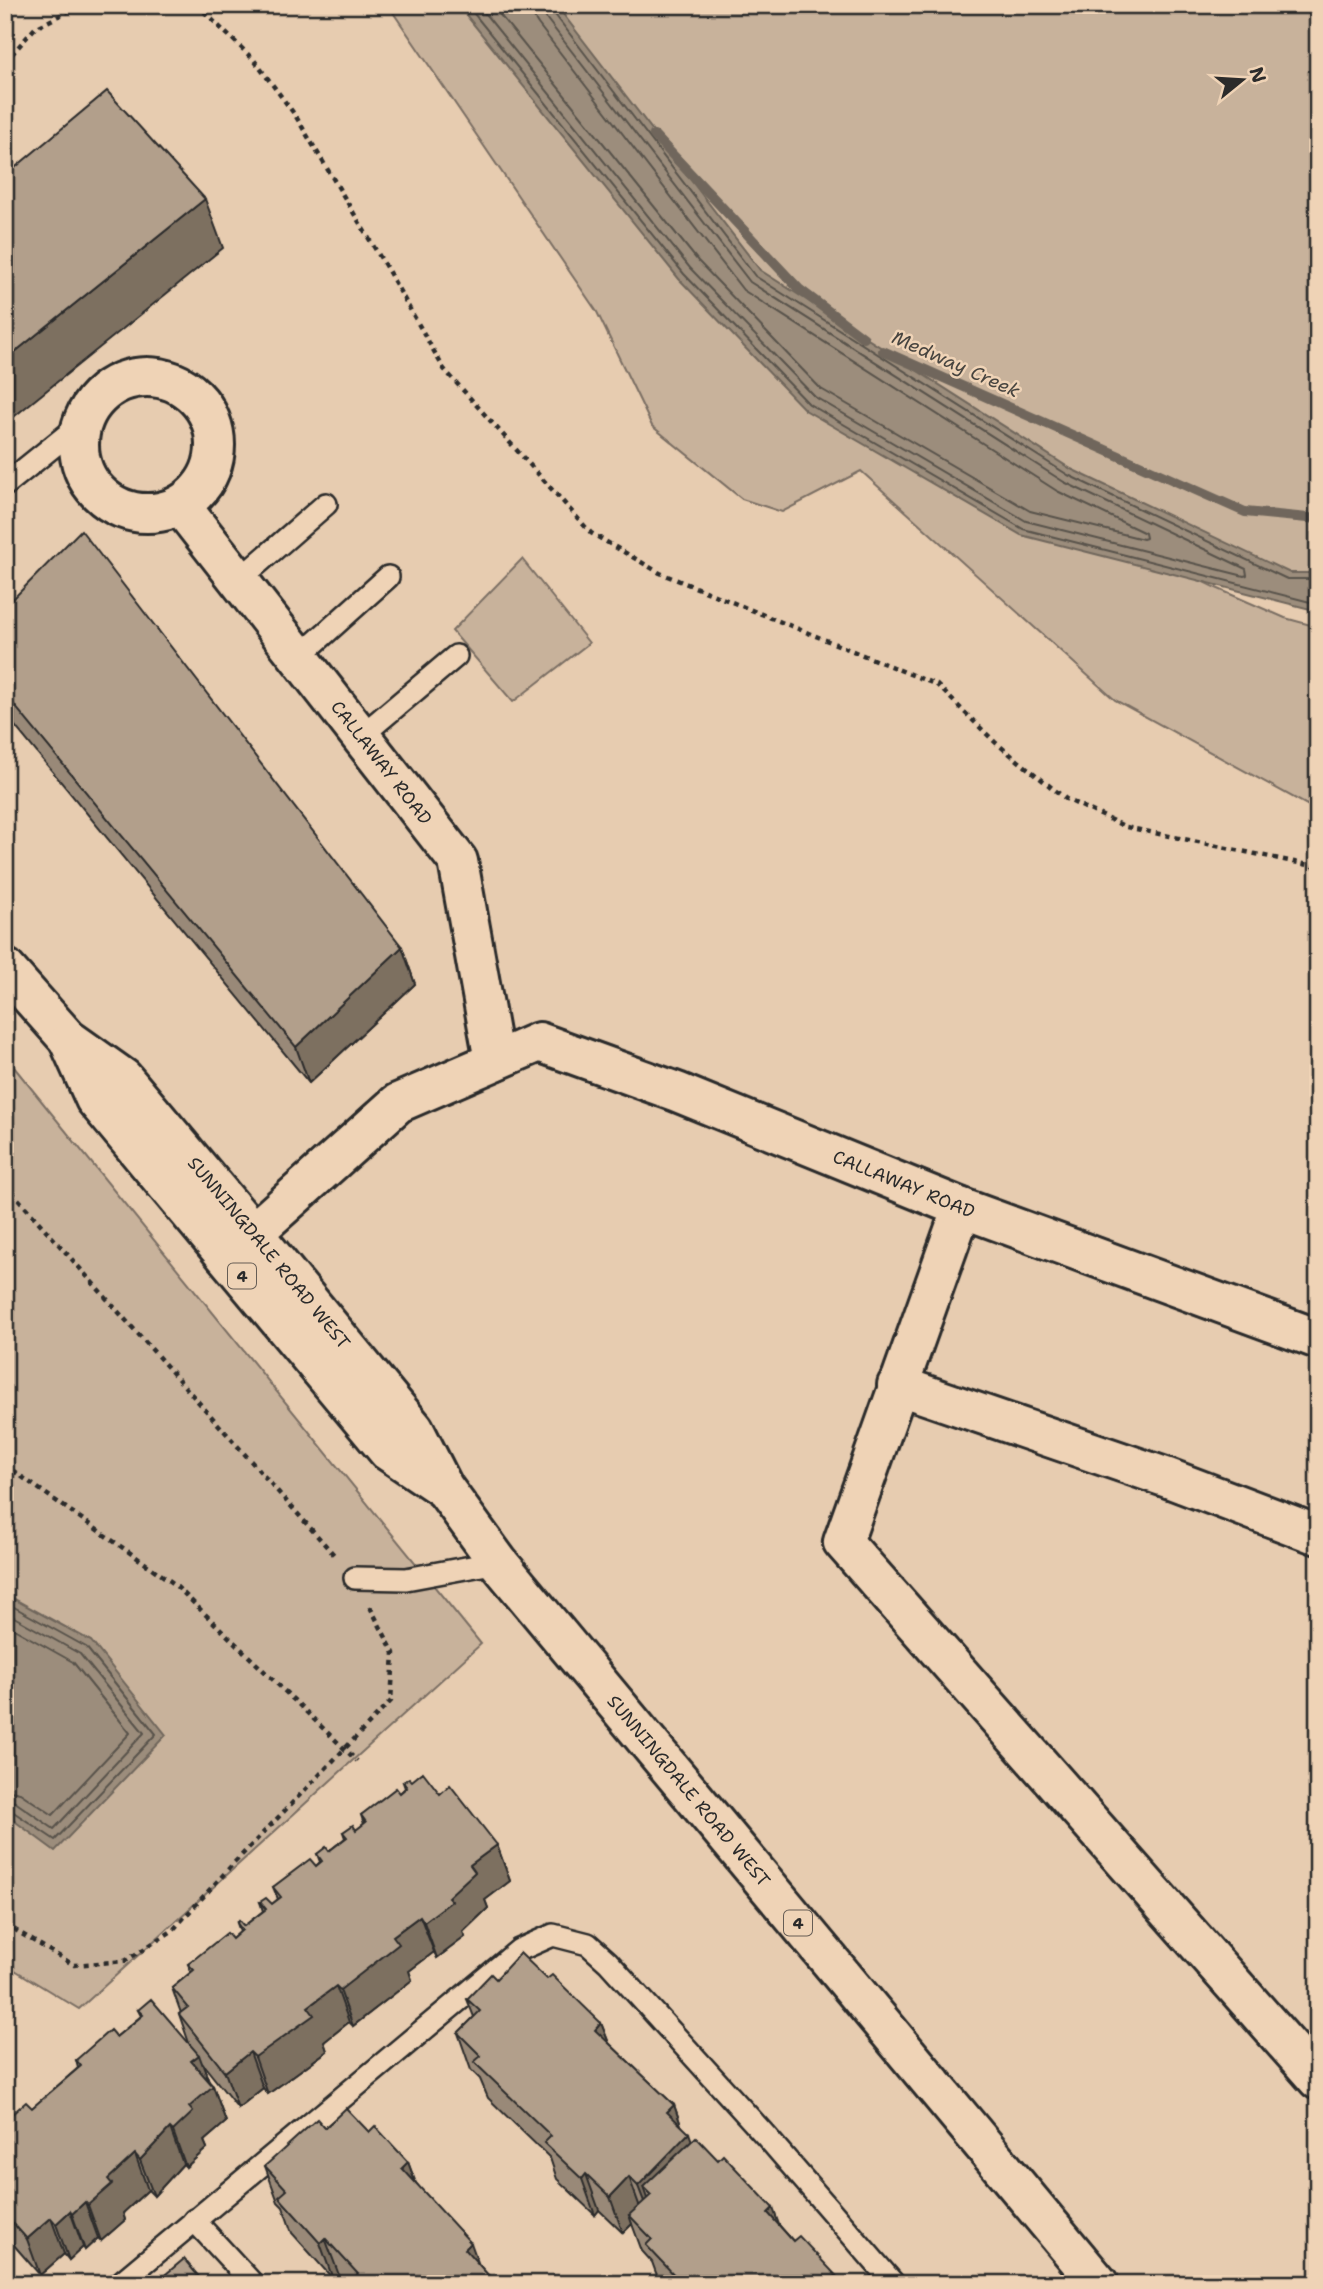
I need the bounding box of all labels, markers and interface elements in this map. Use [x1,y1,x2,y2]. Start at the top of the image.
north arrow [1208,46,1278,116]
text: N [1243,64,1272,86]
water label: Medway Creek [888,325,1024,403]
street label: CALLAWAY ROAD [325,696,437,830]
street label: CALLAWAY ROAD [829,1145,978,1224]
street label: SUNNINGDALE ROAD WEST [182,1152,355,1354]
road number: 4 [228,1264,256,1288]
street label: SUNNINGDALE ROAD WEST [602,1690,776,1892]
road number: 4 [784,1910,812,1936]

